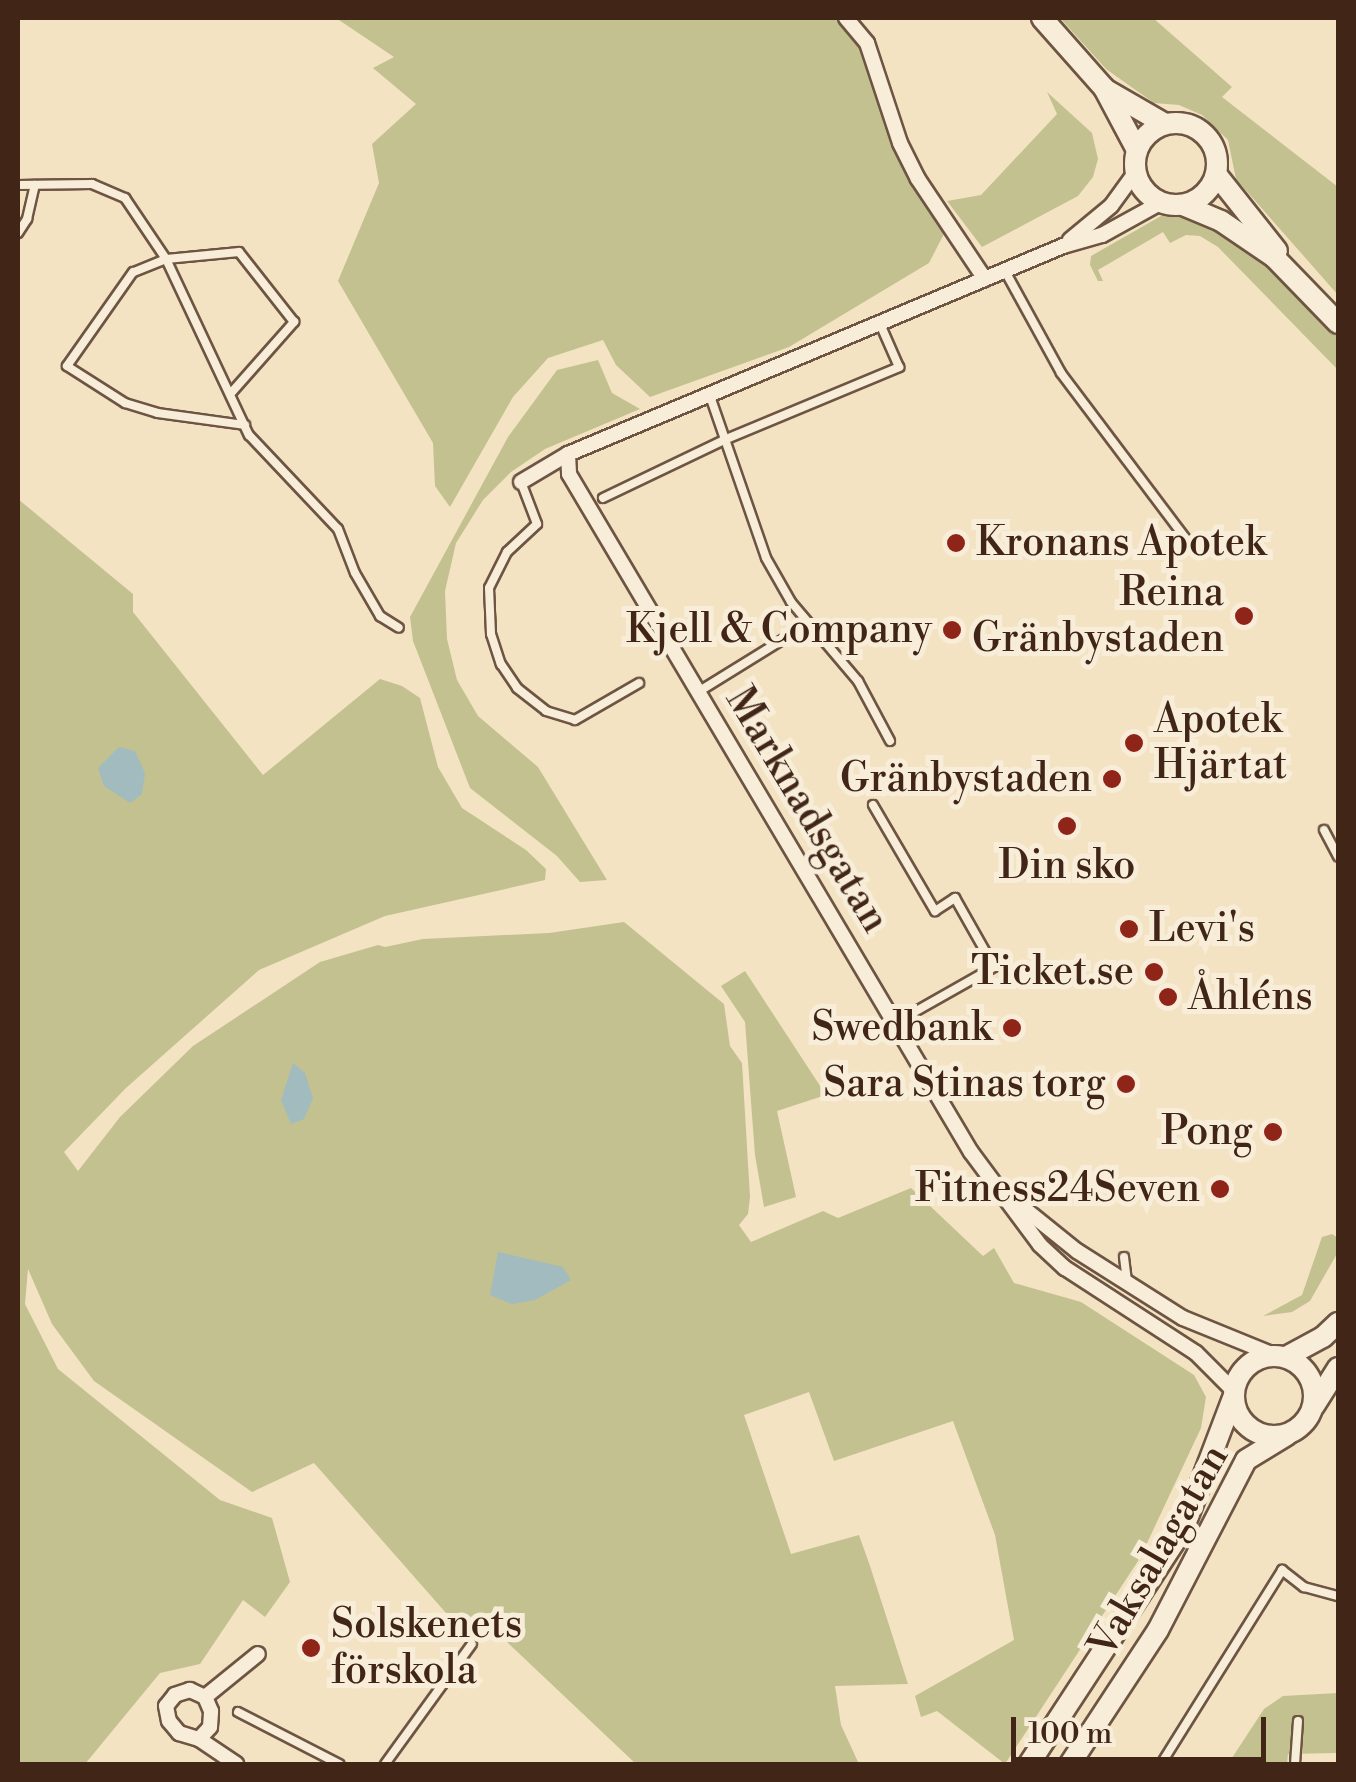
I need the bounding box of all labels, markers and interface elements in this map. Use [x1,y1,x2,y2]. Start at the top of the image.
place label: Kronans Apotek [976,519,1266,567]
marker: Kronans Apotek [945,532,967,554]
place label: Reina Gränbystaden [972,569,1224,663]
marker: Reina Gränbystaden [1233,605,1255,627]
place label: Kjell & Company [626,606,932,654]
marker: Kjell & Company [941,619,963,641]
street label: Marknadsgatan [715,679,899,941]
place label: Apotek Hjärtat [1154,696,1287,790]
marker: Apotek Hjärtat [1123,732,1145,754]
place label: Gränbystaden [840,755,1092,803]
marker: Gränbystaden [1101,768,1123,790]
marker: Din sko [1056,815,1078,837]
place label: Din sko [999,842,1135,890]
place label: Levi's [1149,905,1255,953]
marker: Levi's [1118,918,1140,940]
place label: Ticket.se [971,948,1134,996]
marker: Ticket.se [1143,961,1165,983]
place label: Åhléns [1188,973,1313,1021]
marker: Åhléns [1157,986,1179,1008]
place label: Swedbank [812,1004,992,1052]
marker: Swedbank [1001,1017,1023,1039]
place label: Sara Stinas torg [823,1060,1106,1108]
marker: Sara Stinas torg [1115,1073,1137,1095]
place label: Pong [1161,1108,1253,1156]
marker: Pong [1262,1121,1284,1143]
place label: Fitness24Seven [915,1165,1200,1213]
marker: Fitness24Seven [1209,1178,1231,1200]
street label: Vaksalagatan [1079,1436,1239,1666]
place label: Solskenets förskola [331,1601,522,1695]
marker: Solskenets förskola [300,1637,322,1659]
scale bar [1016,1697,1271,1759]
text: 100 m [1028,1715,1112,1753]

